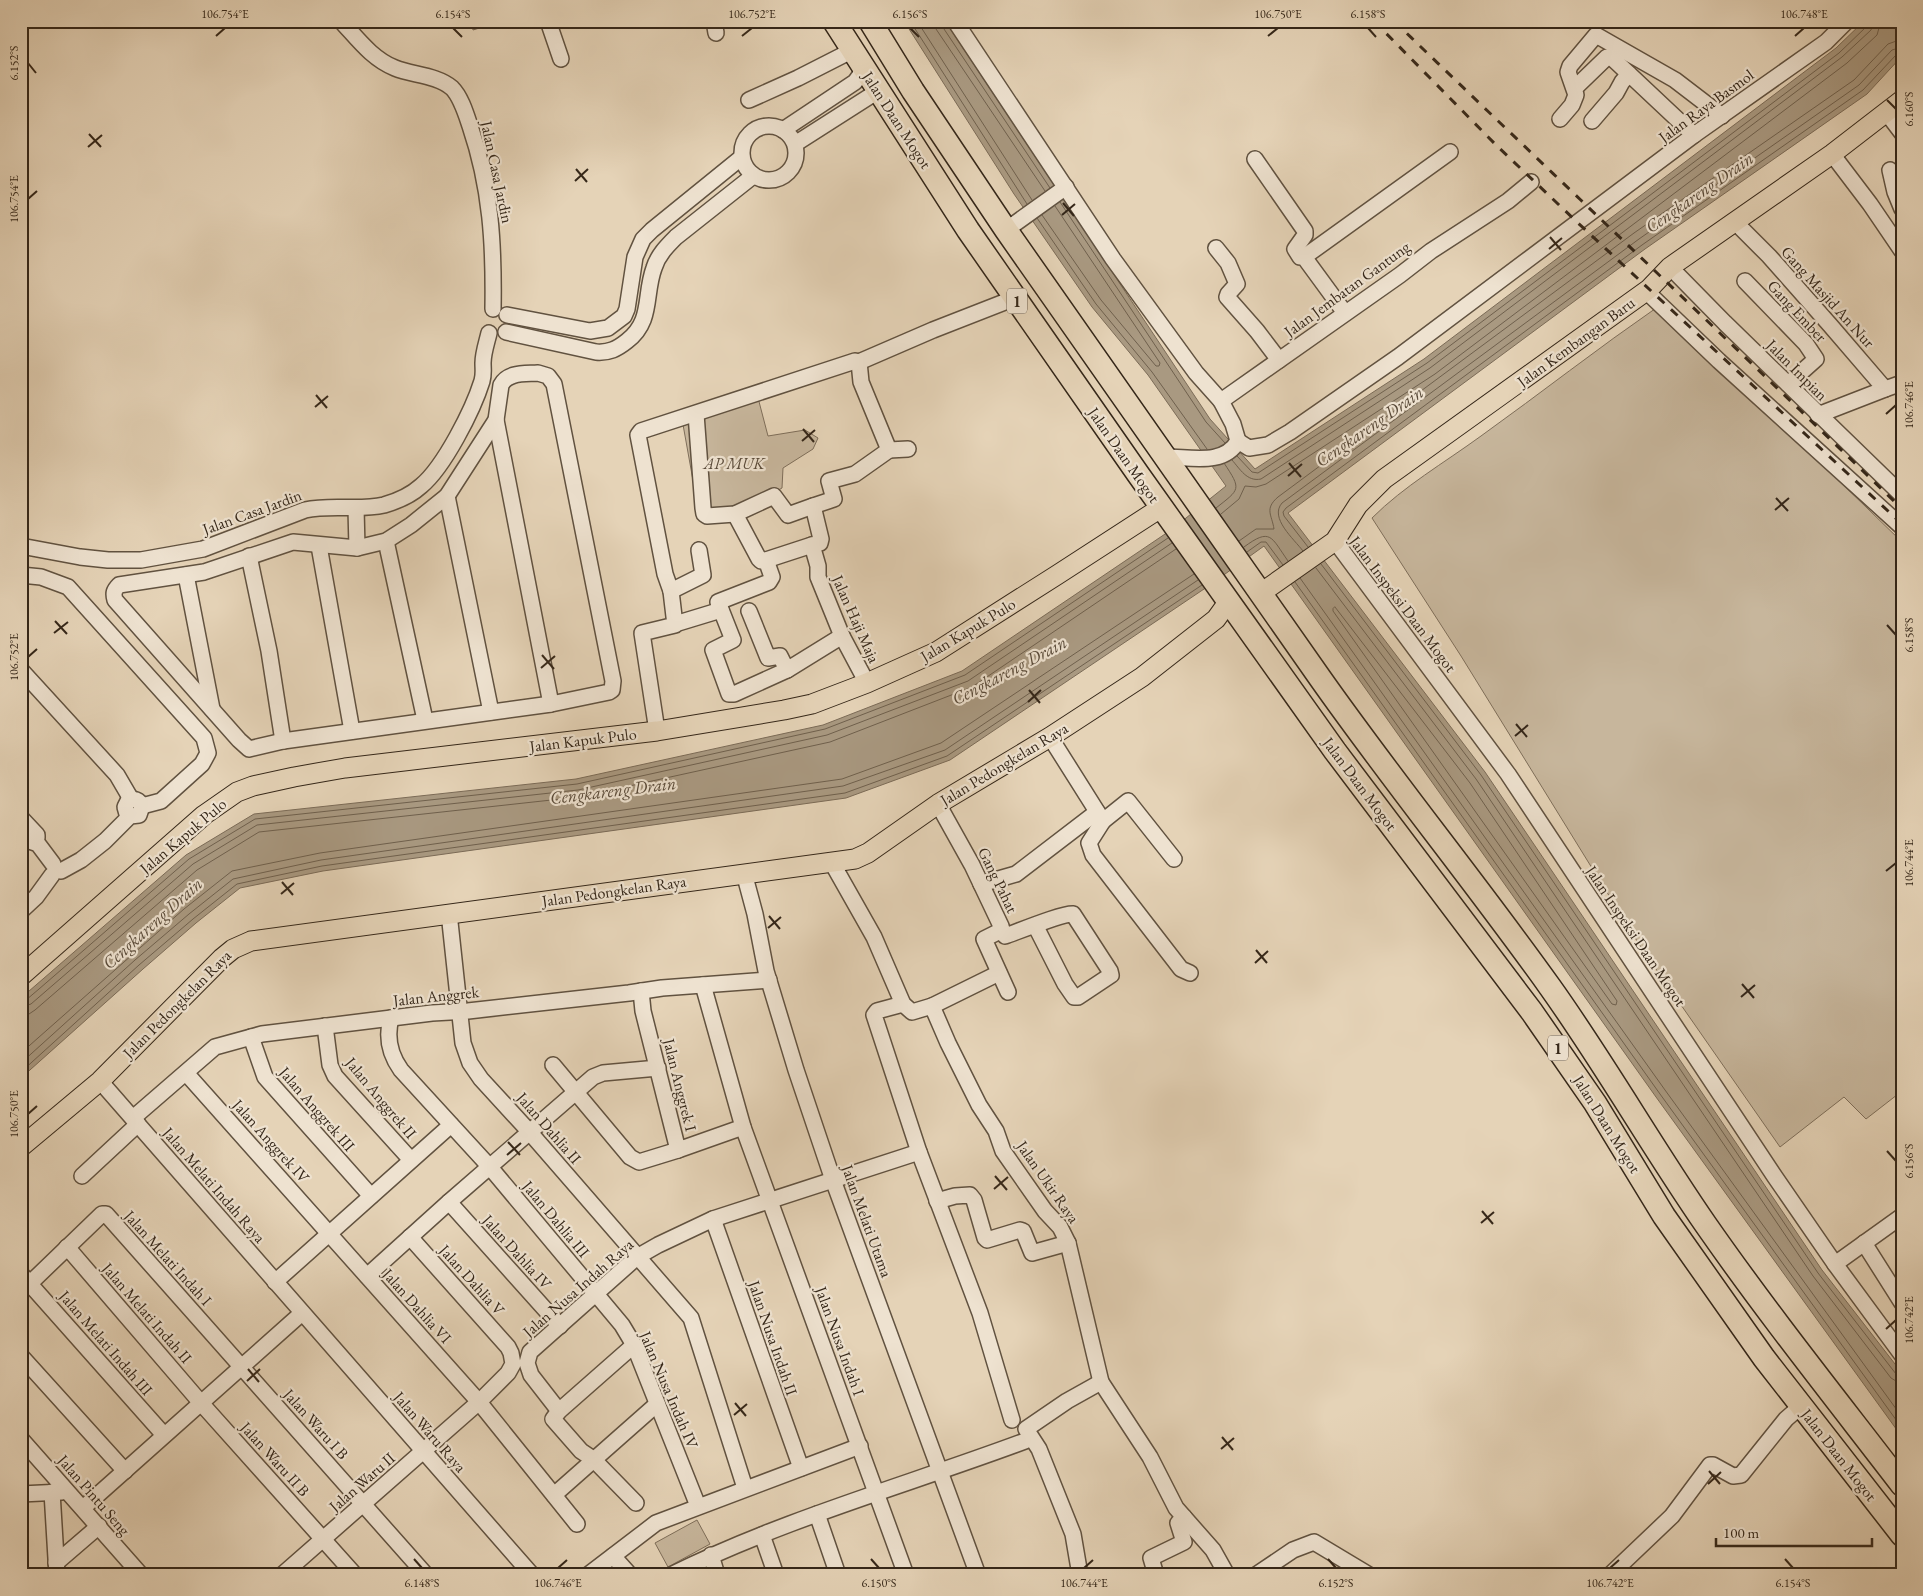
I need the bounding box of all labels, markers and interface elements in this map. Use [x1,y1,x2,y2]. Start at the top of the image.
text: 106.754°E [201,6,249,22]
text: 6.154°S [436,6,471,22]
text: 106.752°E [728,6,776,22]
text: 6.156°S [893,6,928,22]
text: 106.750°E [1254,6,1302,22]
text: 6.158°S [1351,6,1386,22]
text: 106.748°E [1780,6,1828,22]
text: 6.152°S [6,45,22,80]
street label: Jalan Raya Basmol [1653,64,1758,149]
street label: Jalan Daan Mogot [857,66,936,173]
text: 6.160°S [1901,91,1917,126]
street label: Jalan Casa Jardin [476,117,518,225]
water label: Cengkareng Drain [1640,146,1758,239]
text: 106.754°E [6,175,22,223]
street label: Jalan Jembatan Gantung [1278,236,1415,343]
street label: Gang Masjid An Nur [1777,242,1880,353]
street label: Gang Ember [1763,275,1832,347]
road number: 1 [1007,288,1027,314]
street label: Jalan Kembangan Baru [1511,292,1639,393]
street label: Jalan Impian [1760,333,1833,406]
water label: Cengkareng Drain [1310,380,1428,473]
text: 106.746°E [1901,381,1917,429]
street label: Jalan Daan Mogot [1082,401,1165,507]
park label: AP MUK [702,453,766,474]
street label: Jalan Casa Jardin [198,484,305,540]
street label: Jalan Inspeksi Daan Mogot [1344,530,1461,676]
street label: Jalan Haji Maja [826,570,885,667]
street label: Jalan Kapuk Pulo [915,593,1020,668]
text: 6.158°S [1901,617,1917,652]
water label: Cengkareng Drain [948,630,1071,711]
text: 106.752°E [6,633,22,681]
street label: Jalan Pedongkelan Raya [934,717,1072,812]
street label: Jalan Kapuk Pulo [526,723,638,757]
street label: Jalan Daan Mogot [1317,731,1402,835]
water label: Cengkareng Drain [549,771,677,810]
street label: Jalan Kapuk Pulo [134,793,231,880]
text: 106.744°E [1901,839,1917,887]
street label: Gang Pahat [973,844,1023,916]
street label: Jalan Inspeksi Daan Mogot [1580,860,1691,1010]
street label: Jalan Pedongkelan Raya [538,870,688,912]
water label: Cengkareng Drain [97,872,207,975]
street label: Jalan Pedongkelan Raya [117,945,236,1064]
street label: Jalan Anggrek [390,981,480,1011]
street label: Jalan Anggrek I [658,1034,702,1134]
road number: 1 [1548,1036,1568,1060]
street label: Jalan Anggrek II [339,1051,422,1144]
street label: Jalan Anggrek III [273,1061,360,1156]
street label: Jalan Daan Mogot [1567,1069,1646,1177]
street label: Jalan Dahlia II [511,1086,586,1169]
text: 106.750°E [6,1090,22,1138]
street label: Jalan Anggrek IV [227,1093,314,1187]
street label: Jalan Melati Indah Raya [157,1121,271,1248]
street label: Jalan Ukir Raya [1011,1135,1085,1228]
text: 6.156°S [1901,1143,1917,1178]
street label: Jalan Melati Utama [836,1160,897,1281]
street label: Jalan Dahlia III [516,1175,595,1262]
street label: Jalan Melati Indah I [118,1204,217,1311]
street label: Jalan Dahlia IV [476,1209,556,1294]
street label: Jalan Nusa Indah Raya [517,1234,638,1343]
street label: Jalan Dahlia V [433,1239,510,1320]
street label: Jalan Melati Indah II [96,1257,197,1368]
street label: Jalan Dahlia VI [376,1263,457,1348]
street label: Jalan Nusa Indah II [743,1276,803,1399]
street label: Jalan Nusa Indah I [810,1282,870,1399]
street label: Jalan Melati Indah III [53,1285,158,1400]
text: 106.742°E [1901,1296,1917,1344]
street label: Jalan Nusa Indah IV [634,1326,703,1452]
street label: Jalan Waru I B [277,1383,353,1464]
street label: Jalan Waru Raya [388,1386,471,1477]
street label: Jalan Daan Mogot [1795,1403,1882,1506]
street label: Jalan Waru II B [235,1416,314,1501]
street label: Jalan Waru II [323,1447,400,1518]
street label: Jalan Pintu Seng [52,1449,136,1541]
scale bar [1716,1516,1872,1548]
text: 100 m [1723,1523,1760,1542]
text: 6.148°S [405,1575,440,1591]
text: 106.746°E [534,1575,582,1591]
text: 6.150°S [862,1575,897,1591]
text: 106.744°E [1060,1575,1108,1591]
text: 6.152°S [1319,1575,1354,1591]
text: 106.742°E [1586,1575,1634,1591]
text: 6.154°S [1776,1575,1811,1591]

